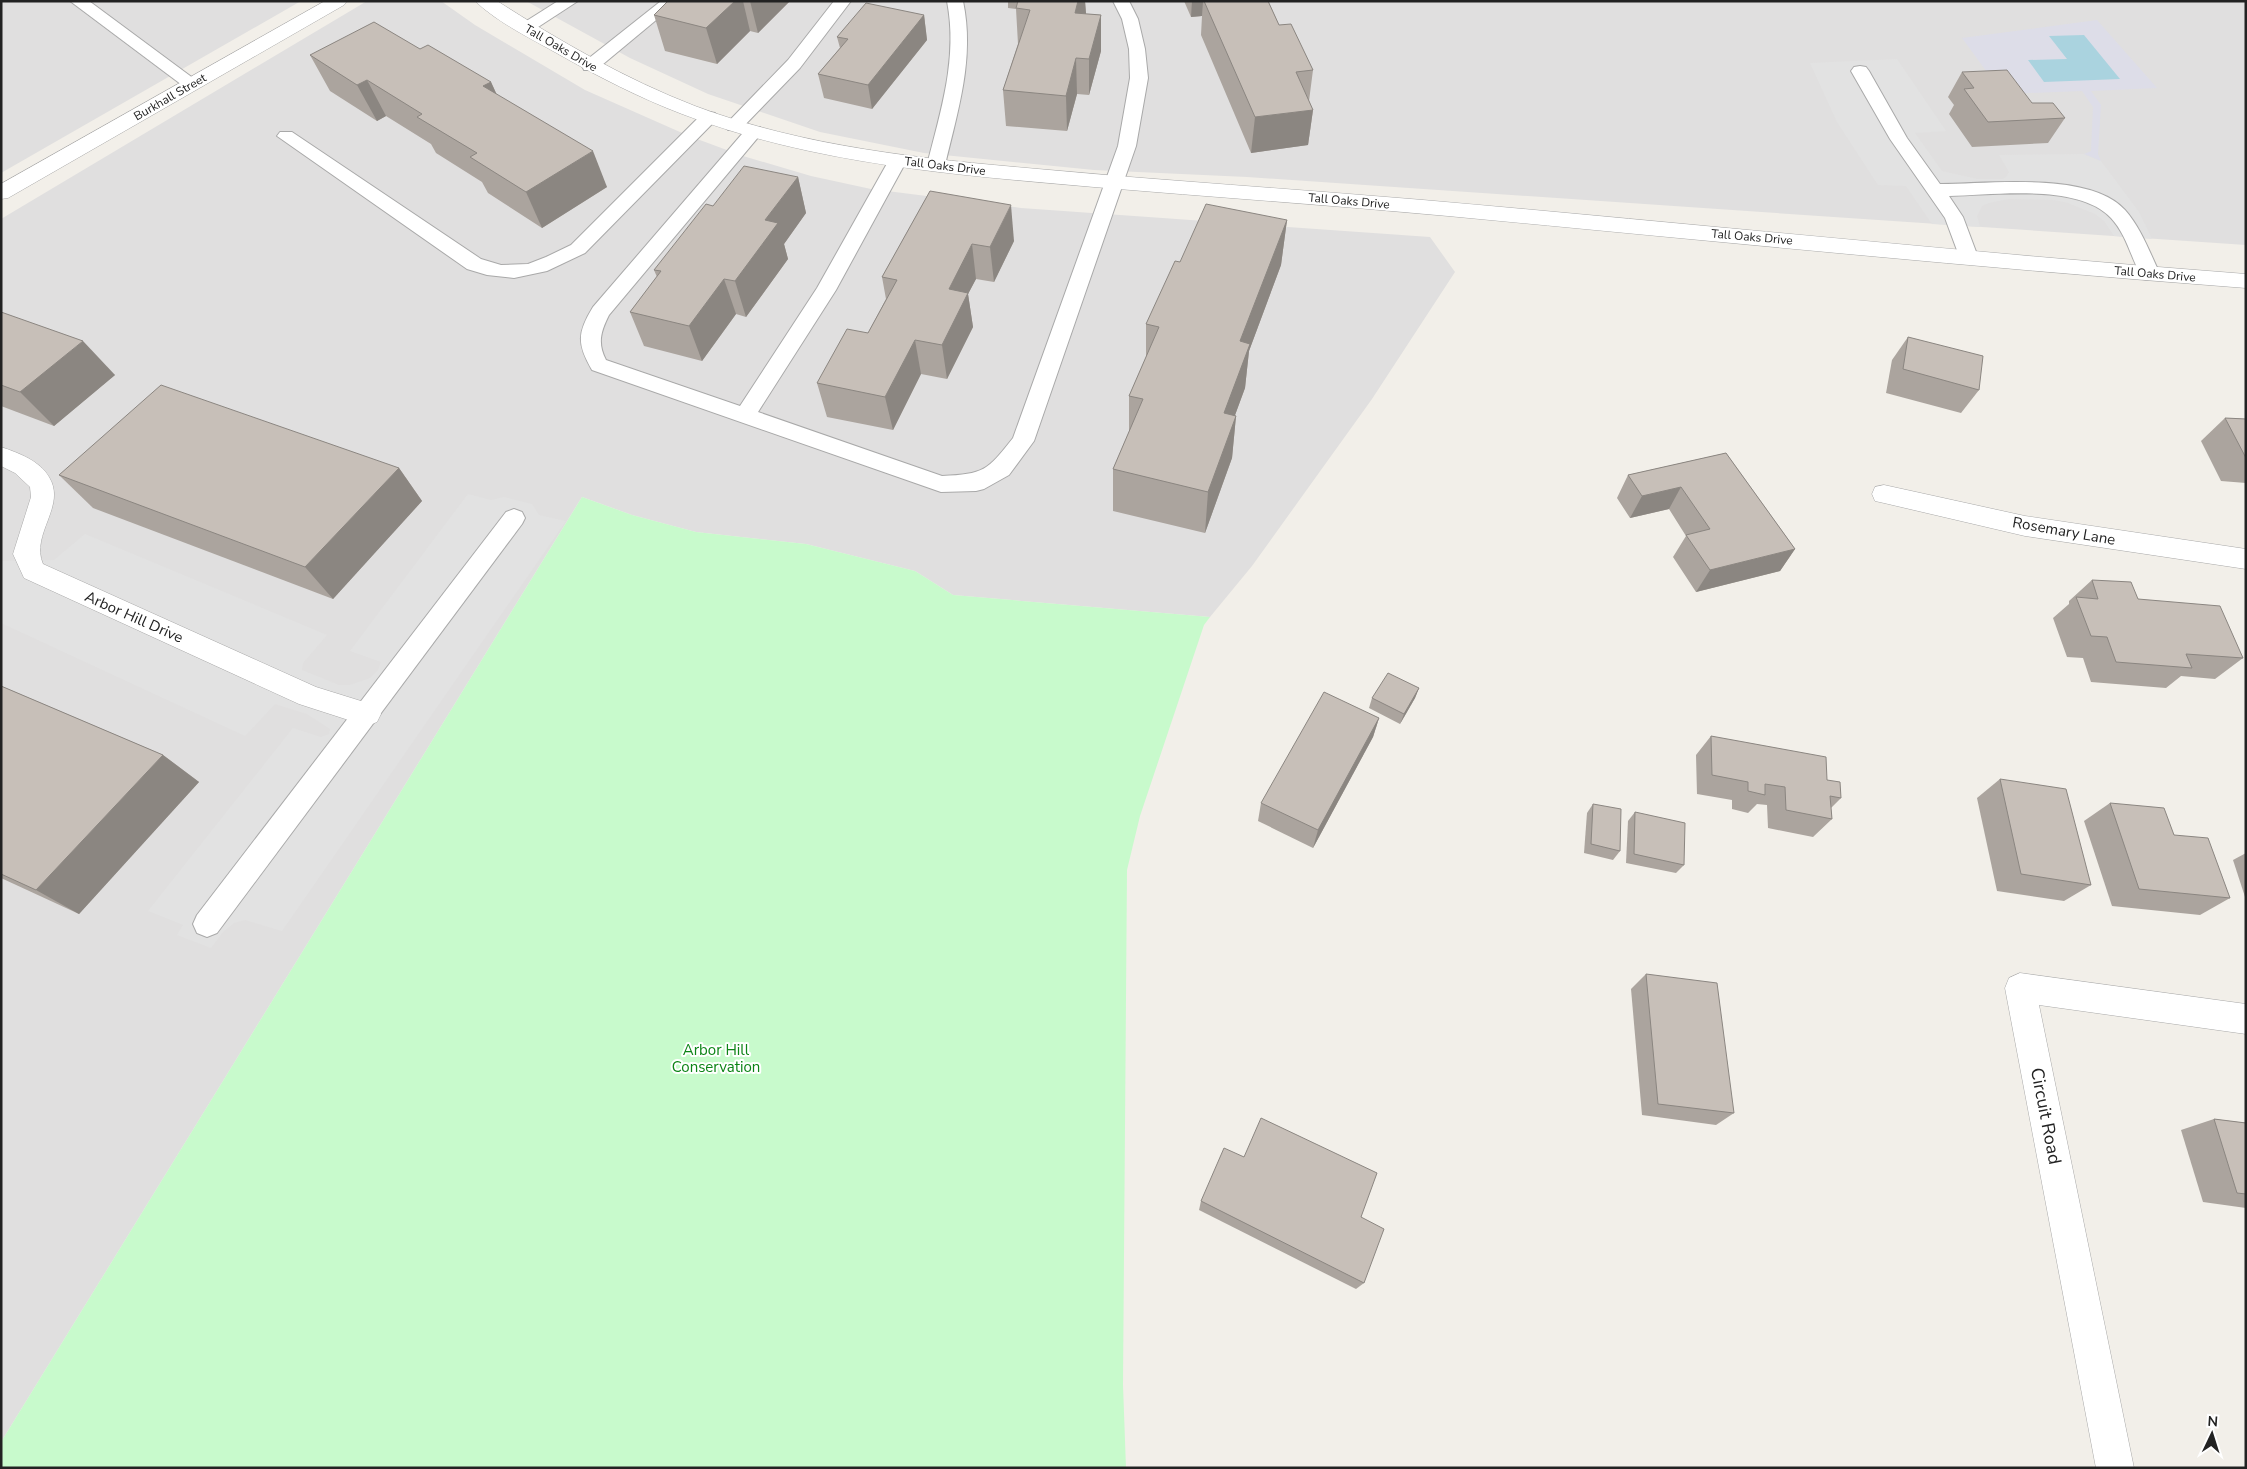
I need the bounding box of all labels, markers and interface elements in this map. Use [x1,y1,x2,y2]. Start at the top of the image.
street label: Tall Oaks Drive [522,21,600,75]
street label: Burkhall Street [131,69,210,124]
street label: Tall Oaks Drive [904,153,986,179]
street label: Tall Oaks Drive [1308,189,1390,213]
street label: Tall Oaks Drive [1711,225,1793,249]
street label: Tall Oaks Drive [2114,262,2196,286]
street label: Rosemary Lane [2011,512,2117,550]
street label: Arbor Hill Drive [82,586,186,648]
park label: Arbor Hill Conservation [672,1040,760,1077]
street label: Circuit Road [2025,1066,2067,1166]
north arrow [2187,1409,2237,1459]
text: N [2207,1412,2219,1431]

